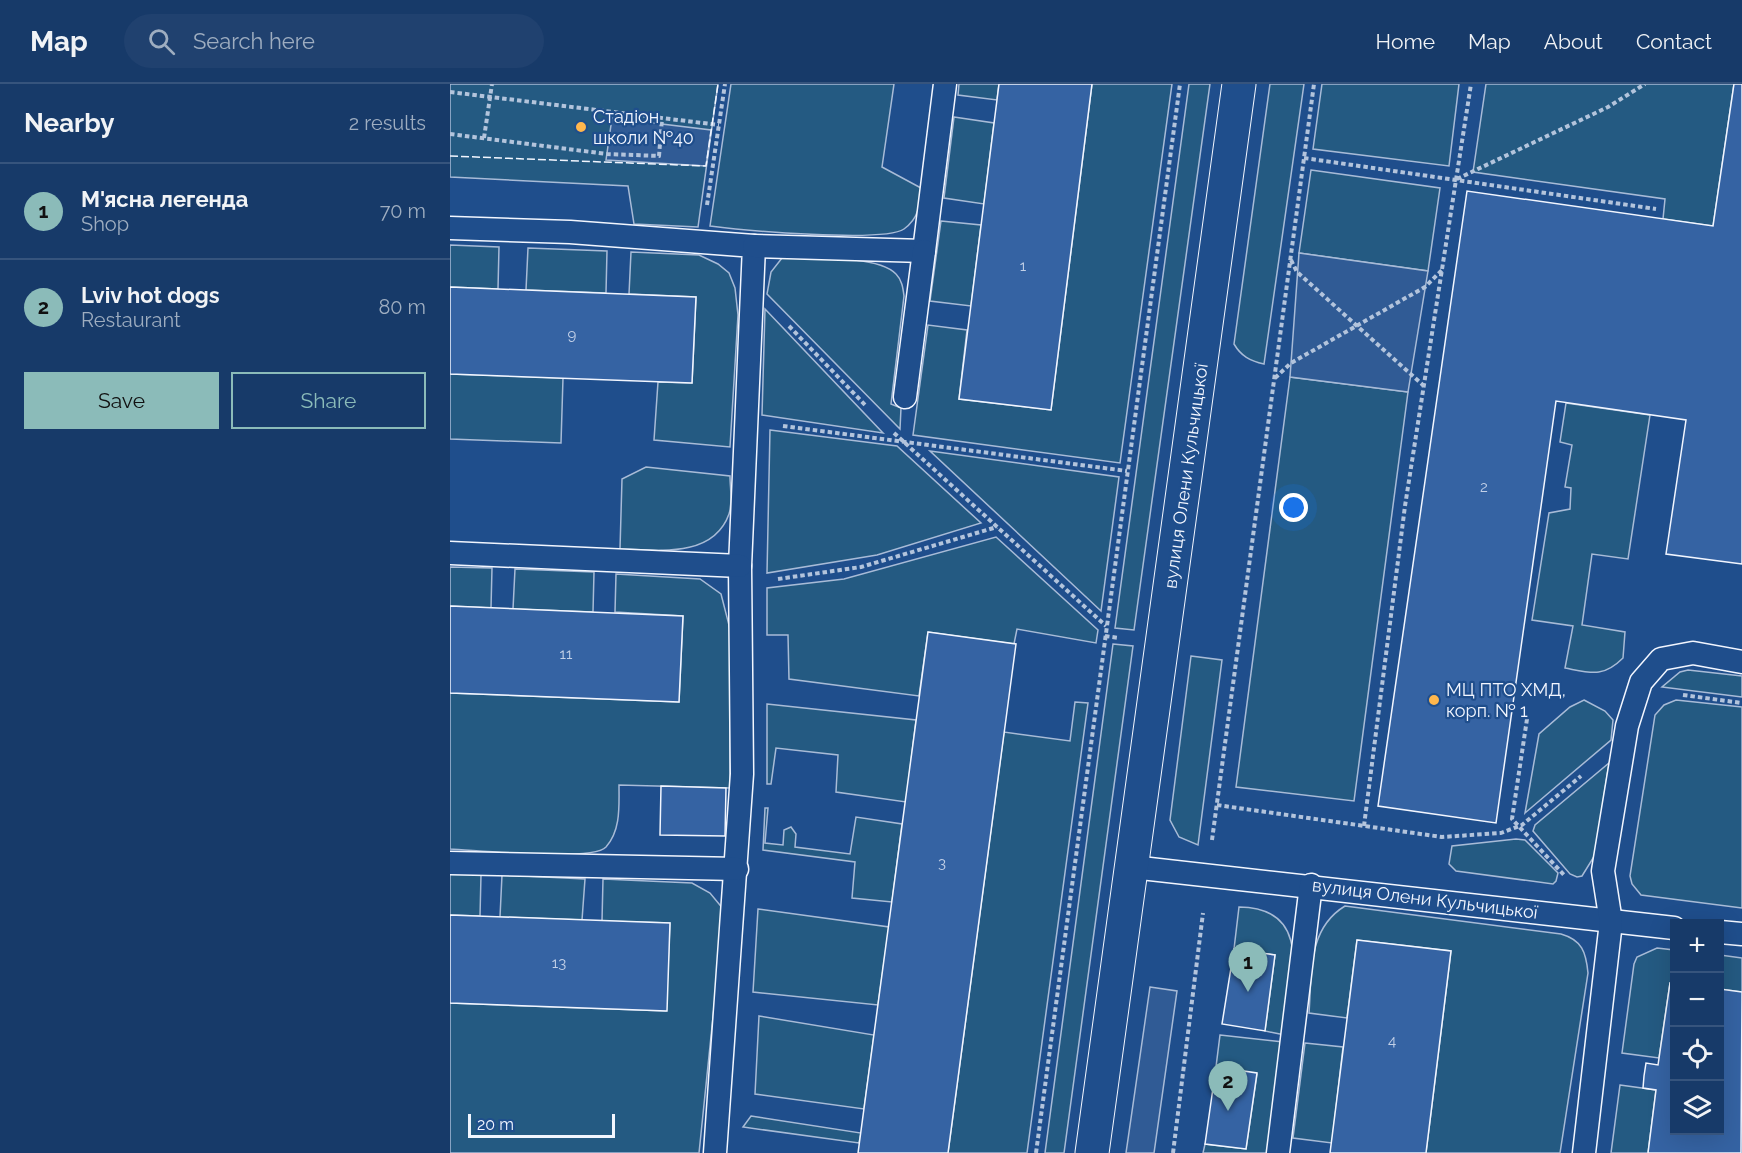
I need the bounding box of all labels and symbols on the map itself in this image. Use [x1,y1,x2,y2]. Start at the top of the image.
place label: Стадіон школи №40 [593,106,694,148]
marker: Стадіон школи №40 [574,120,588,134]
house number: 1 [1020,257,1027,275]
house number: 9 [568,326,577,344]
street label: вулиця Олени Кульчицької [1159,362,1212,590]
house number: 2 [1480,478,1488,496]
your location [1279,493,1308,522]
house number: 11 [560,645,573,663]
place label: МЦ ПТО ХМД, корп. № 1 [1446,679,1566,721]
marker: МЦ ПТО ХМД, корп. № 1 [1427,693,1441,707]
house number: 3 [938,854,946,872]
street label: вулиця Олени Кульчицької [1311,874,1539,923]
pin: 1 [1228,942,1268,992]
house number: 13 [552,954,566,972]
house number: 4 [1388,1032,1396,1050]
pin: 2 [1208,1062,1248,1111]
scale bar [468,1111,615,1138]

